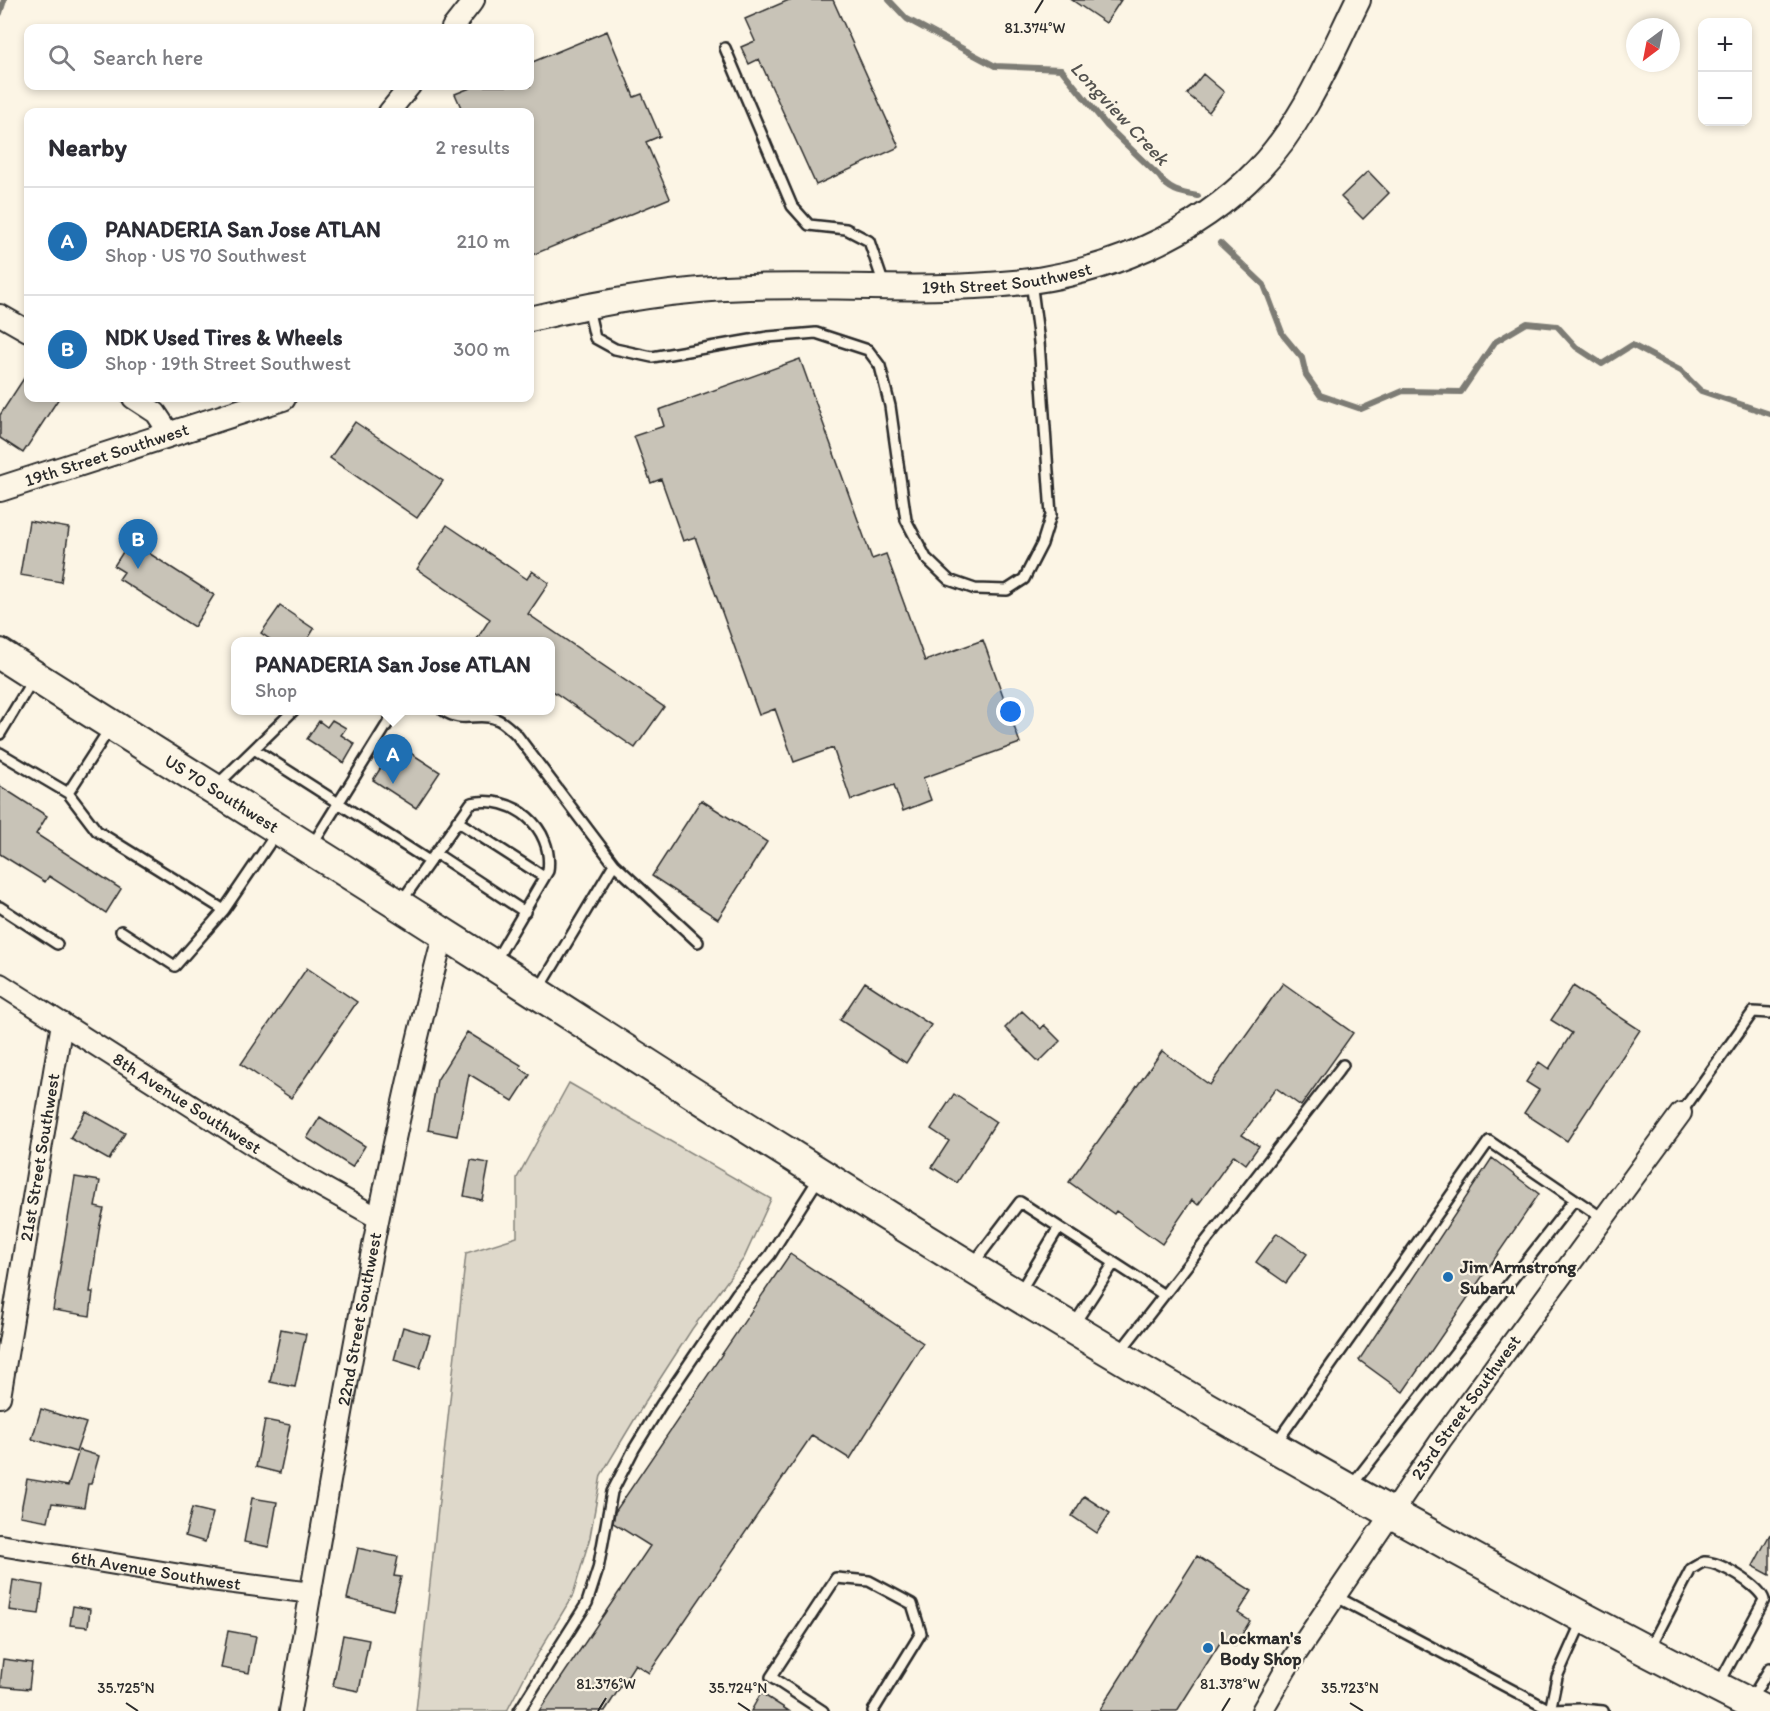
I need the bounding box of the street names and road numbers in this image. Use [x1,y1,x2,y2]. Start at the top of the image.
street label: 19th Street Southwest [922,257,1094,298]
street label: 19th Street Southwest [22,418,192,491]
street label: US 70 Southwest [160,750,283,838]
street label: 8th Avenue Southwest [109,1048,266,1159]
street label: 21st Street Southwest [15,1071,65,1243]
street label: 22nd Street Southwest [332,1230,386,1408]
street label: 23rd Street Southwest [1406,1330,1526,1484]
street label: 6th Avenue Southwest [69,1546,242,1595]

